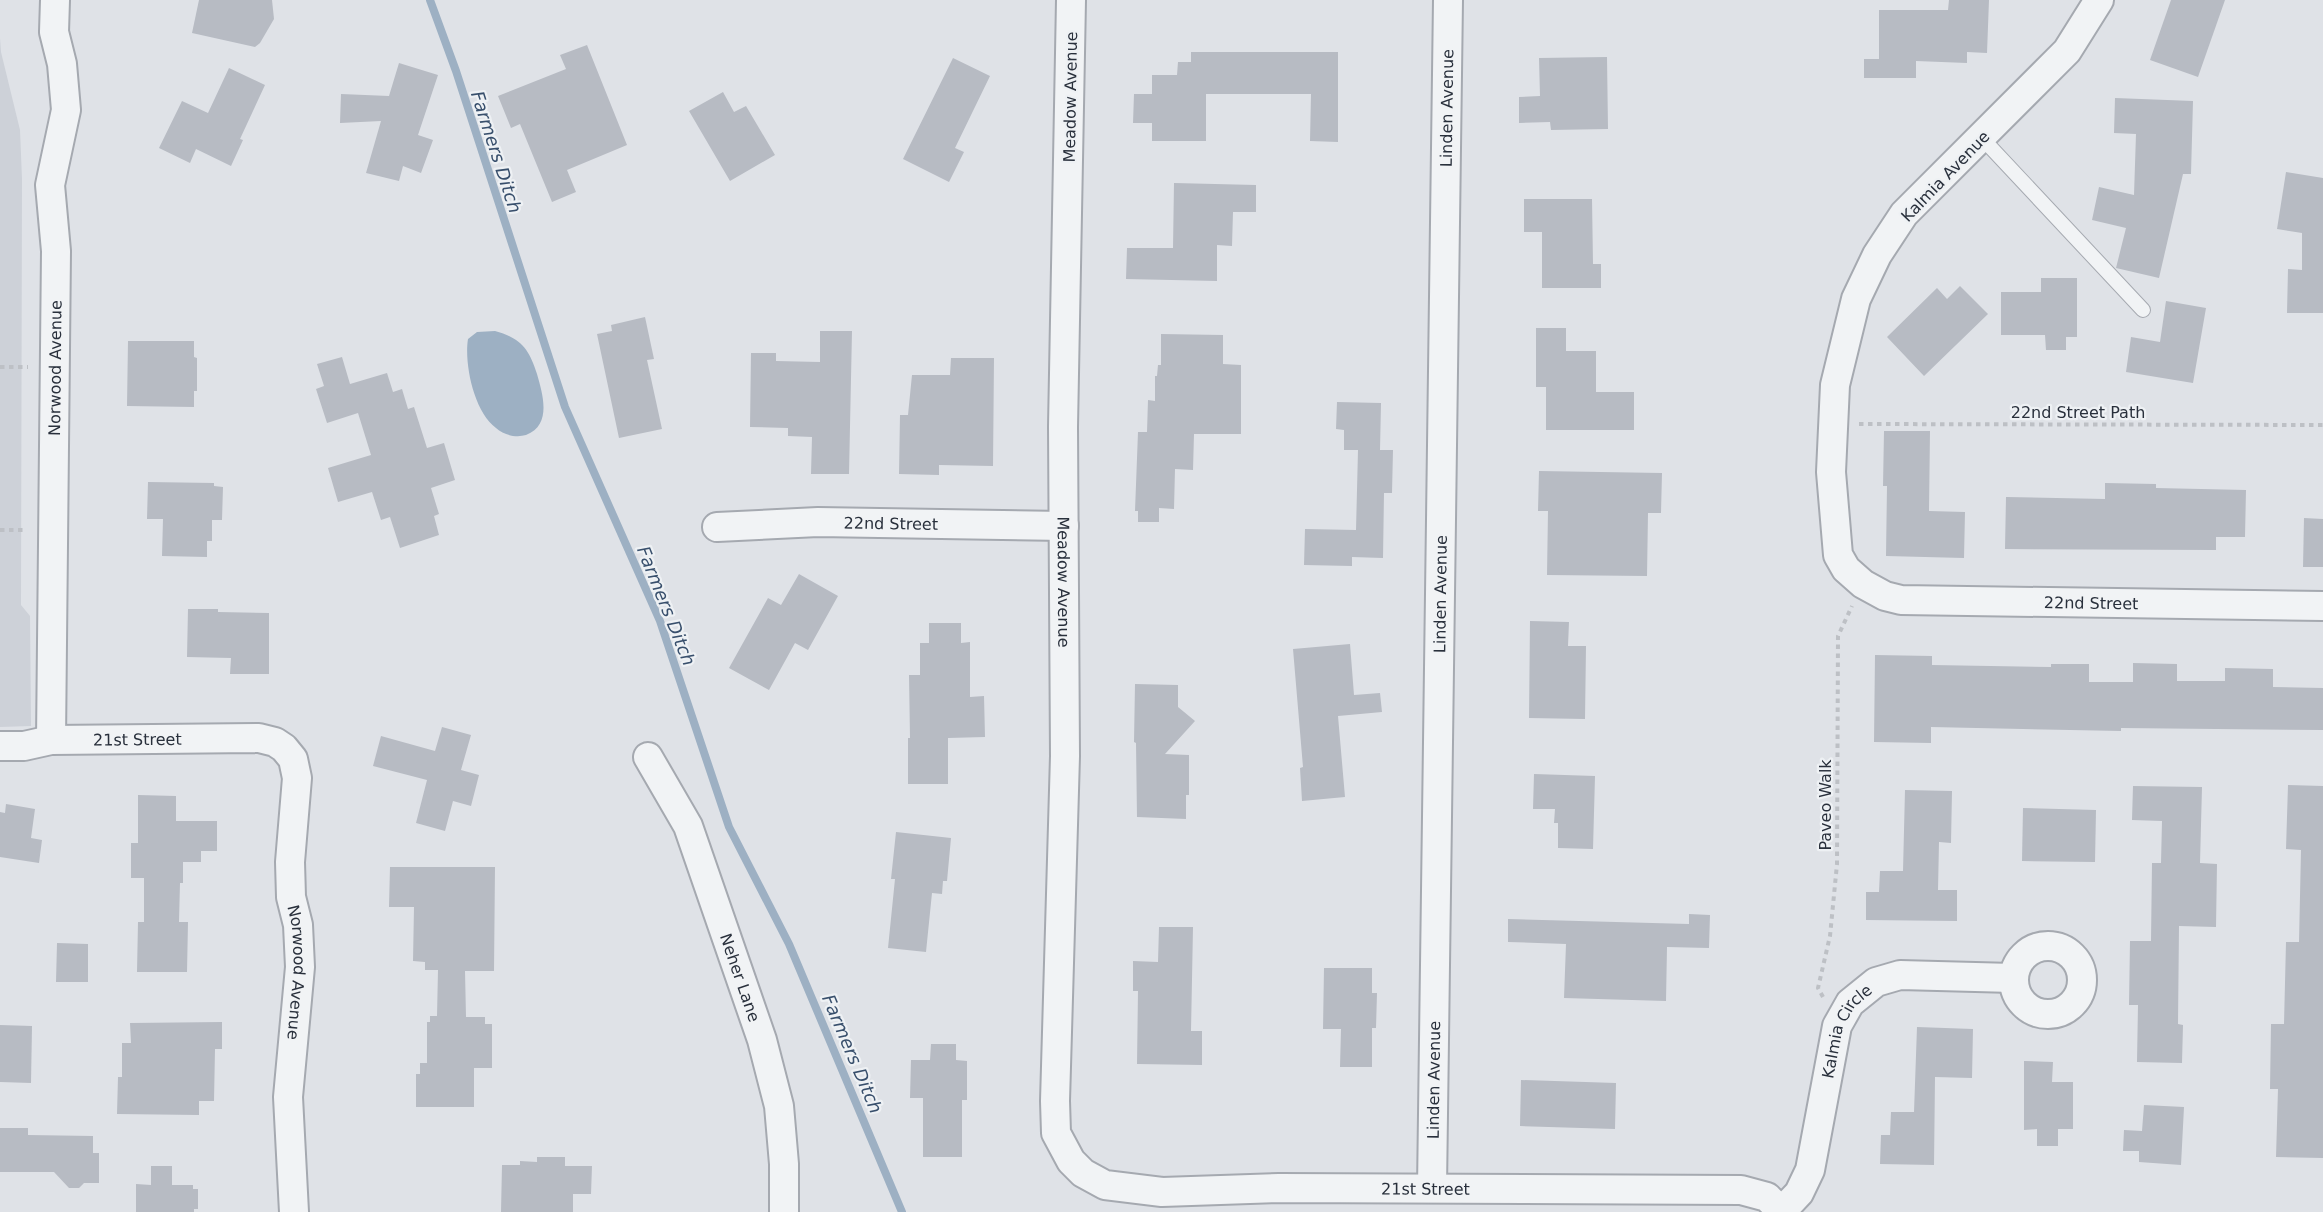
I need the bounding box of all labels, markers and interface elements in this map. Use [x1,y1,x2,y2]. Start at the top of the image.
street label: Meadow Avenue [1060,31,1081,163]
street label: Linden Avenue [1437,49,1457,167]
water label: Farmers Ditch [467,88,526,216]
street label: Kalmia Avenue [1897,127,1993,226]
street label: Norwood Avenue [45,300,65,436]
street label: 22nd Street Path [2011,403,2145,422]
street label: 22nd Street [844,513,938,534]
street label: Meadow Avenue [1054,516,1073,648]
street label: Linden Avenue [1430,535,1451,653]
water label: Farmers Ditch [633,543,700,669]
street label: 22nd Street [2044,593,2138,613]
street label: 21st Street [93,730,182,750]
street label: Paveo Walk [1816,759,1835,851]
street label: Norwood Avenue [283,903,309,1041]
street label: Neher Lane [716,931,764,1024]
street label: Kalmia Circle [1818,980,1876,1080]
water label: Farmers Ditch [818,991,887,1116]
street label: Linden Avenue [1424,1021,1444,1139]
street label: 21st Street [1381,1179,1470,1199]

